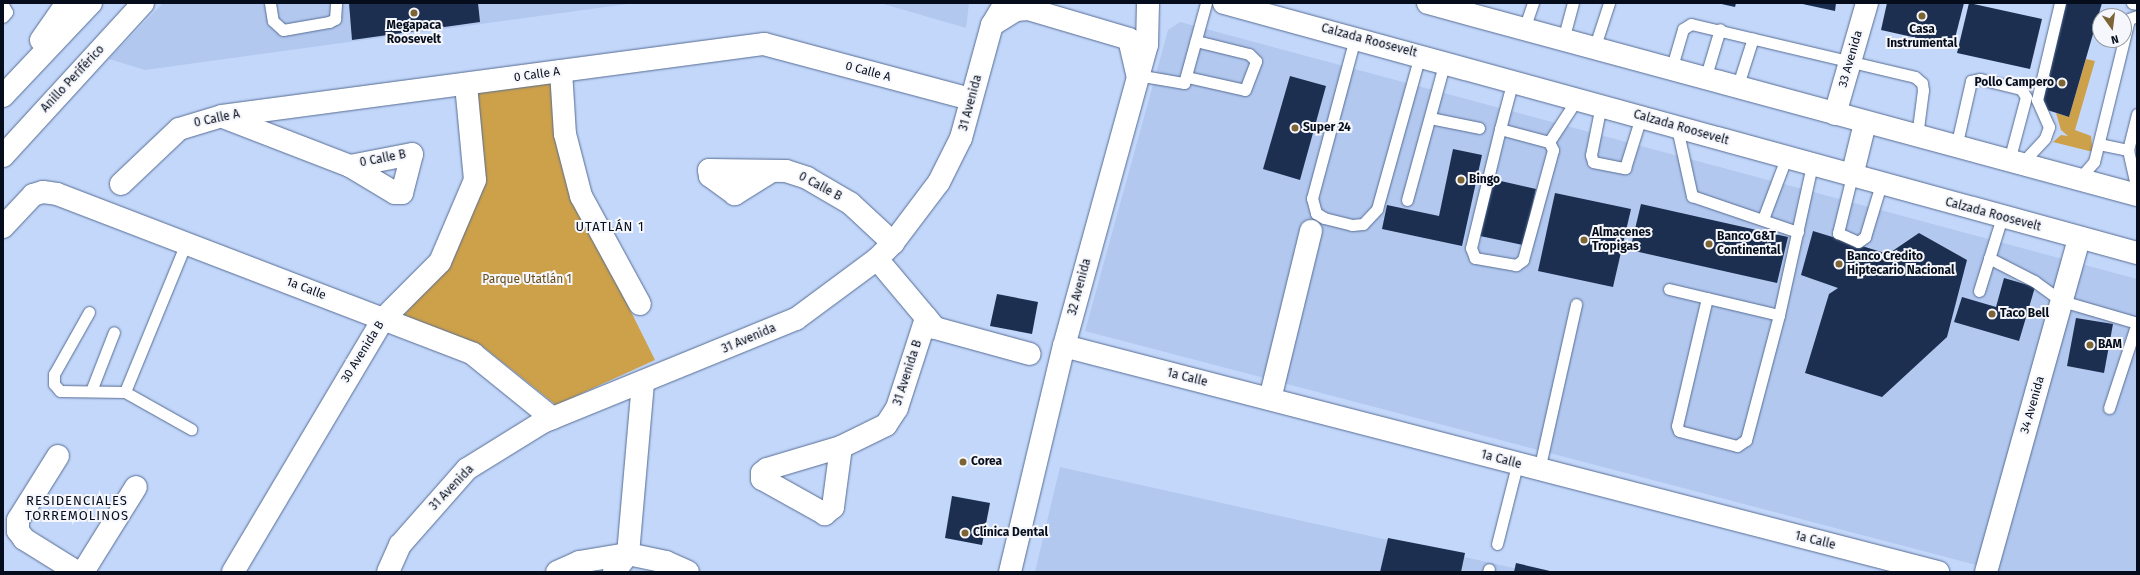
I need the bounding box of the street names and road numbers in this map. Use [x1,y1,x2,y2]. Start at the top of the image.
street label: Calzada Roosevelt [1320,21,1418,61]
street label: 33 Avenida [1836,29,1866,89]
street label: Anillo Periférico [38,42,108,116]
street label: 0 Calle A [844,59,892,85]
street label: 0 Calle A [513,65,561,85]
street label: 31 Avenida [957,73,985,133]
street label: 0 Calle A [193,107,241,131]
street label: Calzada Roosevelt [1632,107,1730,149]
street label: 0 Calle B [359,147,407,171]
street label: 0 Calle B [796,170,844,204]
street label: Calzada Roosevelt [1944,195,2042,235]
street label: 32 Avenida [1065,257,1095,317]
street label: 1a Calle [284,275,328,303]
street label: 30 Avenida B [338,319,388,385]
street label: 31 Avenida [720,321,778,357]
street label: 31 Avenida B [891,338,925,408]
street label: 1a Calle [1165,366,1209,390]
street label: 34 Avenida [2018,375,2048,435]
street label: 1a Calle [1479,448,1523,472]
street label: 31 Avenida [427,462,477,514]
street label: 1a Calle [1793,529,1837,553]

